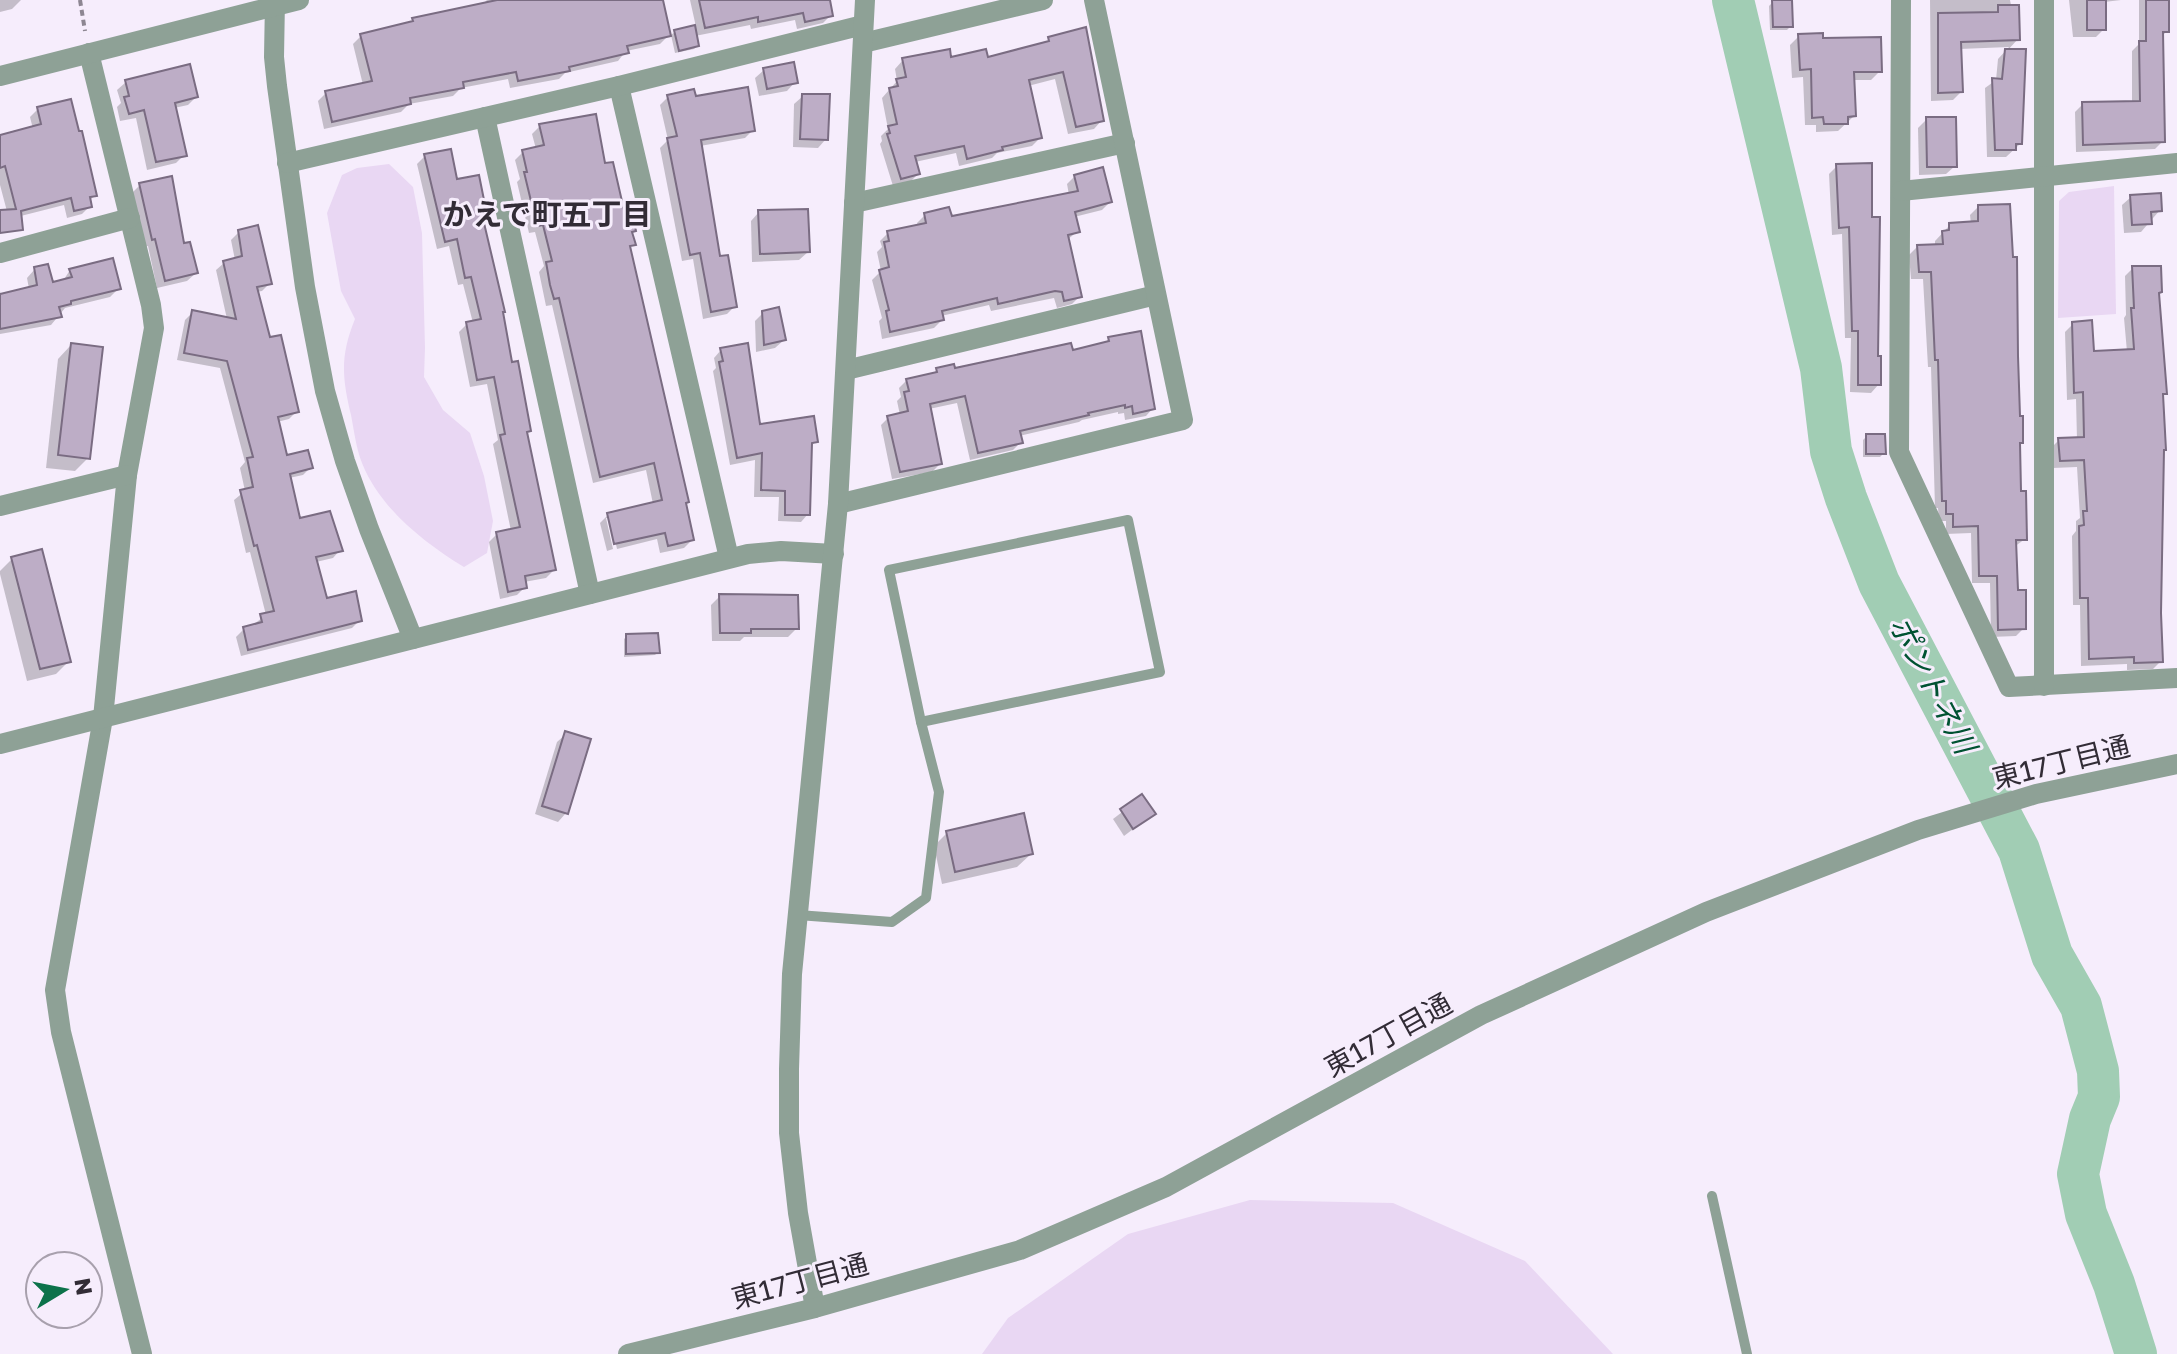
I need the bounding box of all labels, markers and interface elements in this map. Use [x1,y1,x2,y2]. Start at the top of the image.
district label: かえで町五丁目 [442,196,652,232]
water label: ポントネ川 [1882,610,1985,762]
street label: 東17丁目通 [1989,729,2133,795]
street label: 東17丁目通 [1318,986,1457,1083]
street label: 東17丁目通 [728,1246,872,1315]
north arrow [24,1250,104,1330]
text: N [69,1276,99,1297]

